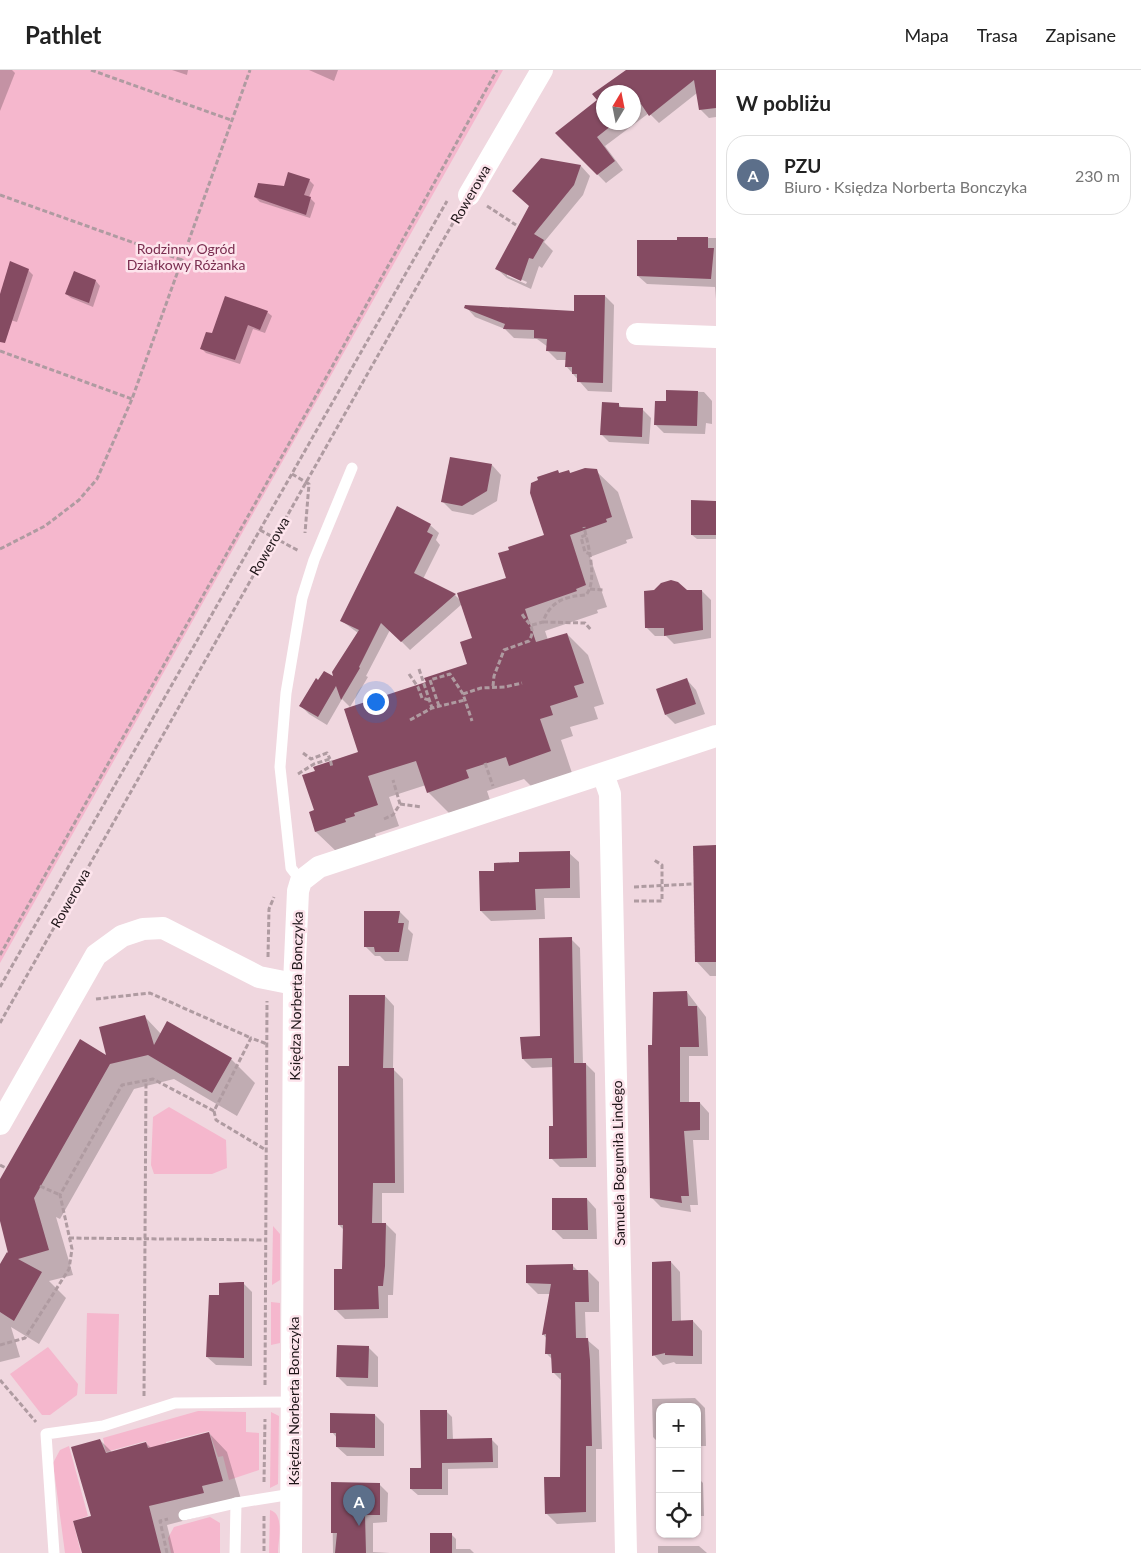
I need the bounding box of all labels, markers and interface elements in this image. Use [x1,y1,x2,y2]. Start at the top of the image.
text: Pathlet [25,20,102,49]
text: Mapa [904,24,949,46]
text: Trasa [977,24,1018,46]
text: Zapisane [1046,24,1116,46]
north arrow [596,85,641,130]
text: W pobliżu [736,90,831,115]
text: PZU [784,154,821,177]
street label: Rowerowa [446,162,494,226]
text: A [747,166,759,185]
text: 230 m [1075,166,1120,185]
text: Biuro · Księdza Norberta Bonczyka [784,177,1027,196]
park label: Rodzinny Ogród Działkowy Różanka [127,240,245,273]
street label: Rowerowa [245,514,293,578]
your location [363,689,389,715]
street label: Rowerowa [47,865,93,931]
street label: Księdza Norberta Bonczyka [286,911,306,1081]
street label: Samuela Bogumiła Lindego [608,1080,628,1246]
street label: Księdza Norberta Bonczyka [285,1316,302,1486]
map controls [656,1403,701,1538]
button: + [656,1403,701,1448]
button: − [656,1448,701,1493]
pin: A [343,1485,375,1526]
button: locate [656,1493,701,1538]

